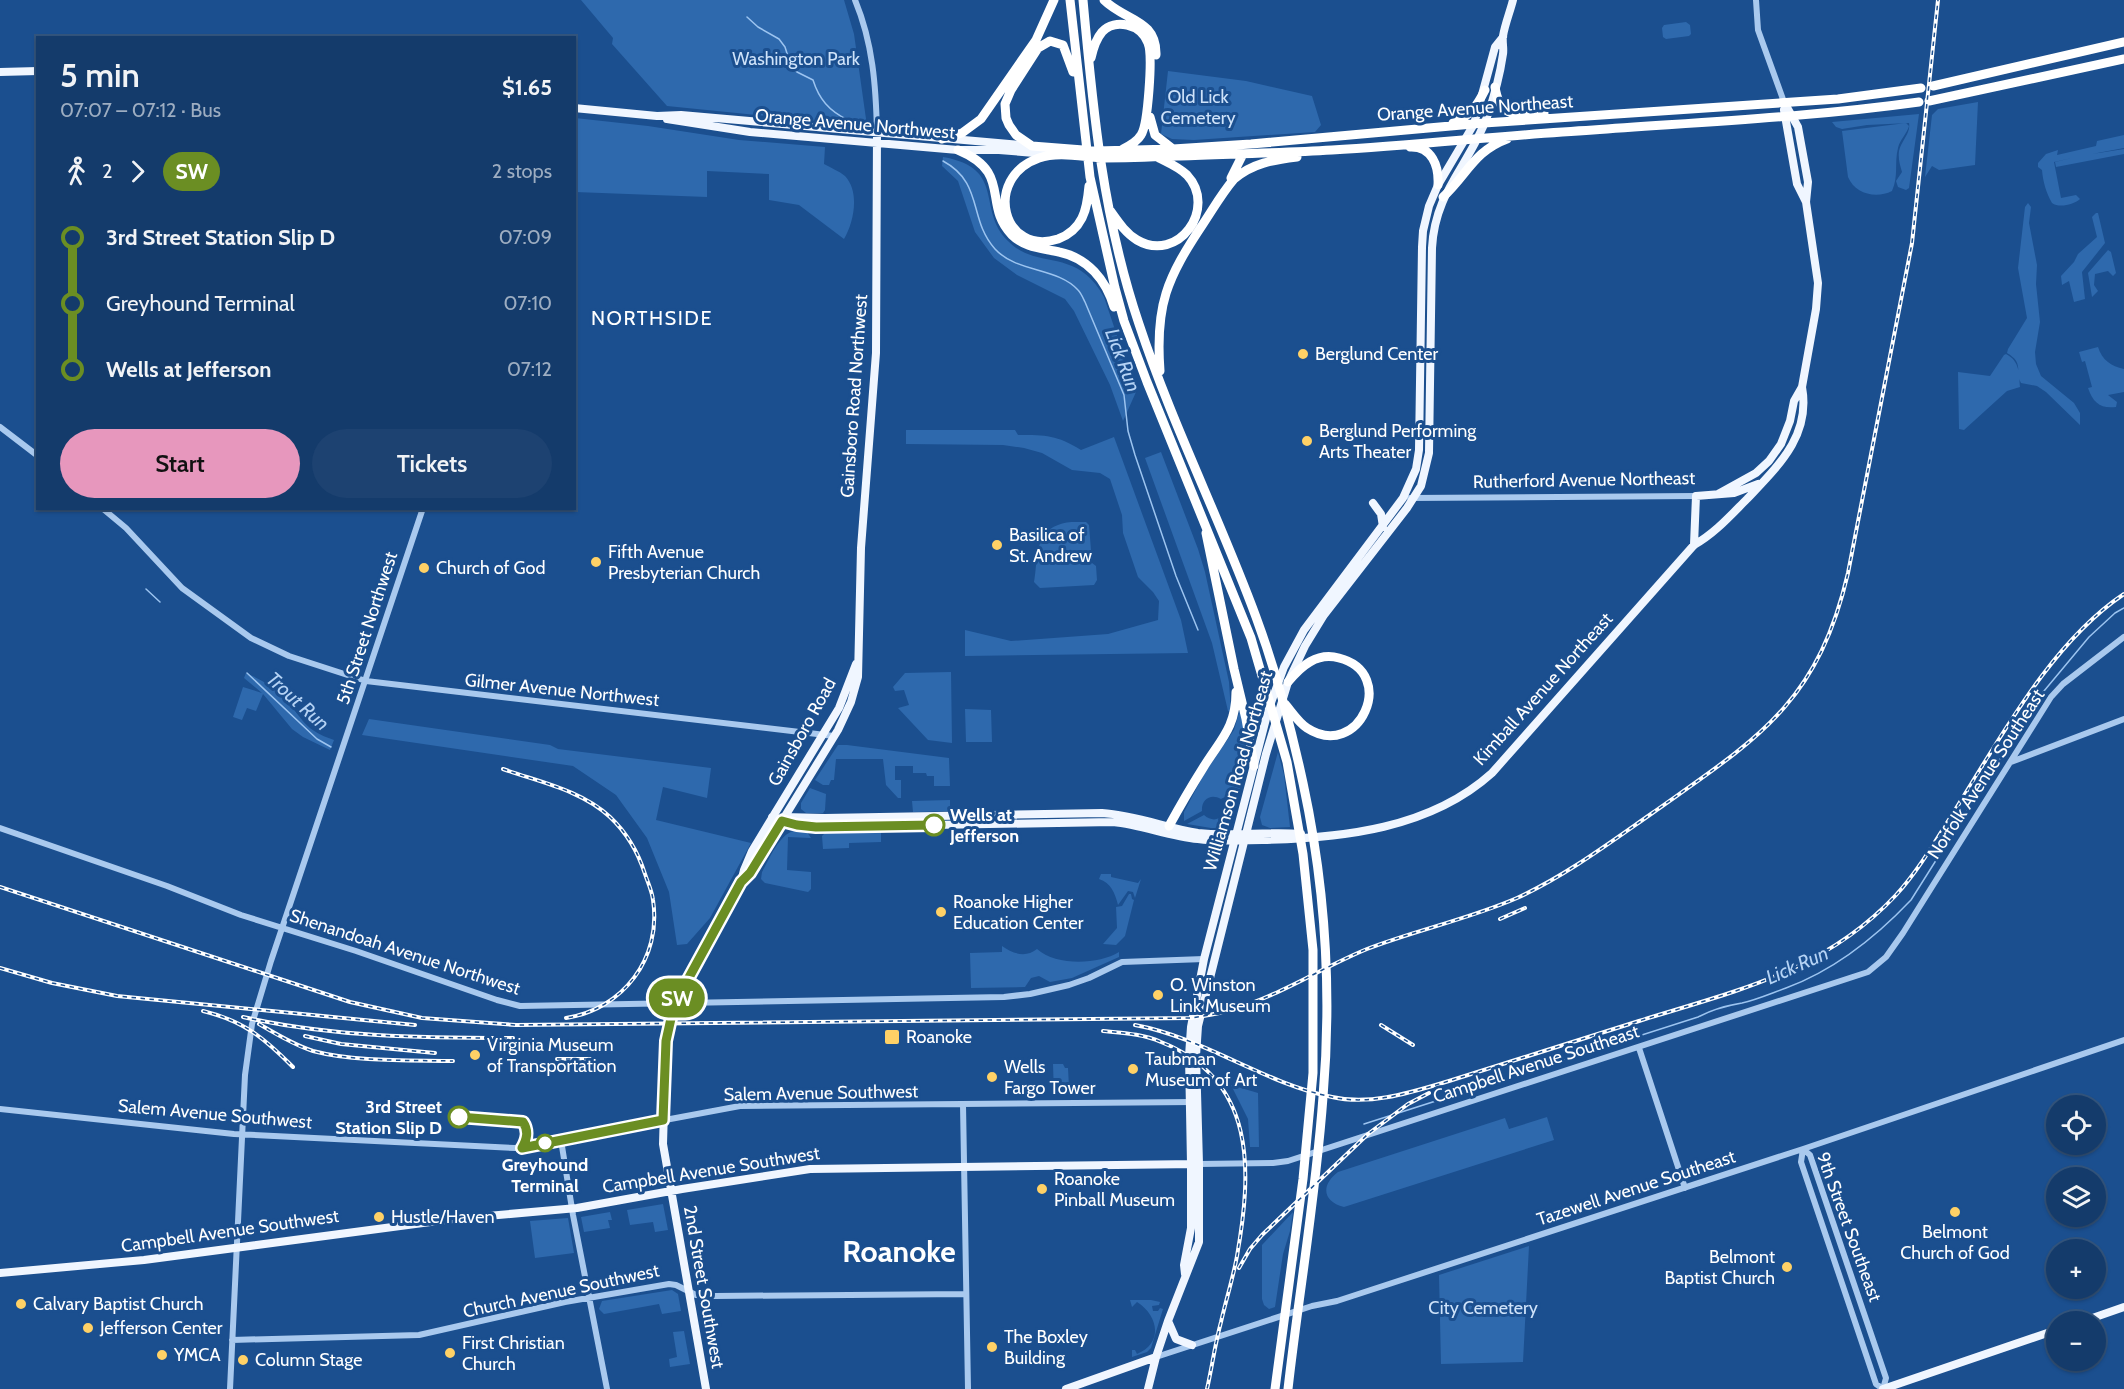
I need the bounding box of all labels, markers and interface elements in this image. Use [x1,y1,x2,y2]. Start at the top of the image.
park label: Washington Park [732,48,861,70]
text: 5 min [60,55,140,95]
text: $1.65 [502,74,552,101]
park label: Old Lick Cemetery [1160,86,1236,129]
street label: Orange Avenue Northeast [1376,90,1574,126]
text: 07:07 – 07:12 · Bus [60,98,221,122]
street label: Orange Avenue Northwest [754,104,956,144]
icon: walk [60,155,93,188]
icon: forward [121,155,154,188]
text: 2 [102,159,112,183]
text: SW [175,159,208,184]
text: 2 stops [492,159,552,183]
text: 3rd Street Station Slip D [106,224,335,251]
text: 07:09 [499,225,552,249]
text: Greyhound Terminal [106,290,295,317]
text: 07:10 [504,291,552,315]
street label: Gainsboro Road Northwest [836,294,872,498]
district label: NORTHSIDE [591,306,713,330]
water label: Lick Run [1100,325,1146,395]
place label: Berglund Center [1315,343,1438,365]
marker: Berglund Center [1296,347,1310,361]
text: Wells at Jefferson [106,356,271,383]
text: 07:12 [507,357,552,381]
place label: Berglund Performing Arts Theater [1319,420,1477,463]
button: Start [60,429,300,498]
button: Tickets [312,429,552,498]
marker: Berglund Performing Arts Theater [1300,434,1314,448]
street label: Rutherford Avenue Northeast [1473,467,1695,493]
place label: Basilica of St. Andrew [1009,524,1092,567]
marker: Basilica of St. Andrew [990,538,1004,552]
place label: Fifth Avenue Presbyterian Church [608,541,760,584]
street label: 5th Street Northwest [332,549,402,707]
marker: Fifth Avenue Presbyterian Church [589,555,603,569]
place label: Church of God [436,557,545,579]
marker: Church of God [417,561,431,575]
street label: Kimball Avenue Northeast [1469,608,1617,770]
water label: Trout Run [262,667,334,735]
street label: Williamson Road Northeast [1199,668,1277,874]
street label: Gilmer Avenue Northwest [464,669,660,711]
street label: Gainsboro Road [763,674,841,790]
street label: Norfolk Avenue Southeast [1923,685,2049,863]
place label: Wells at Jefferson [949,804,1019,847]
marker: Wells at Jefferson [923,814,945,836]
place label: Roanoke Higher Education Center [953,891,1084,934]
street label: Shenandoah Avenue Northwest [287,904,523,1000]
marker: Roanoke Higher Education Center [934,905,948,919]
water label: Lick Run [1762,941,1832,989]
place label: O. Winston Link Museum [1170,974,1271,1017]
line badge: SW [650,978,704,1018]
text: SW [661,986,693,1011]
marker: O. Winston Link Museum [1151,988,1165,1002]
street label: Campbell Avenue Southeast [1430,1020,1642,1108]
place label: Roanoke [906,1026,972,1048]
marker: Roanoke [883,1028,901,1046]
place label: Virginia Museum of Transportation [487,1034,617,1077]
marker: Virginia Museum of Transportation [468,1048,482,1062]
place label: Taubman Museum of Art [1145,1048,1257,1091]
place label: Wells Fargo Tower [1004,1056,1096,1099]
marker: Taubman Museum of Art [1126,1062,1140,1076]
marker: Wells Fargo Tower [985,1070,999,1084]
street label: Salem Avenue Southwest [723,1080,919,1106]
street label: Salem Avenue Southwest [117,1095,313,1133]
map controls [2046,1095,2106,1371]
button: locate [2046,1095,2106,1155]
place label: 3rd Street Station Slip D [335,1096,442,1139]
marker: 3rd Street Station Slip D [448,1106,470,1128]
marker: Greyhound Terminal [536,1134,554,1152]
street label: Campbell Avenue Southwest [601,1142,821,1198]
street label: Tazewell Avenue Southeast [1534,1145,1738,1231]
street label: 9th Street Southeast [1812,1149,1886,1305]
place label: Greyhound Terminal [502,1154,588,1197]
button: layers [2046,1167,2106,1227]
place label: Roanoke Pinball Museum [1054,1168,1175,1211]
marker: Roanoke Pinball Museum [1035,1182,1049,1196]
street label: 2nd Street Southwest [679,1204,729,1370]
street label: Campbell Avenue Southwest [120,1205,340,1257]
marker: Belmont Church of God [1948,1205,1962,1219]
place label: Hustle/Haven [391,1206,494,1228]
marker: Hustle/Haven [372,1210,386,1224]
place label: Belmont Church of God [1900,1221,2010,1264]
district label: Roanoke [842,1233,956,1270]
button: + [2046,1239,2106,1299]
place label: Belmont Baptist Church [1665,1246,1775,1289]
street label: Church Avenue Southwest [461,1259,661,1323]
marker: Belmont Baptist Church [1780,1260,1794,1274]
place label: Calvary Baptist Church [33,1293,203,1315]
marker: Calvary Baptist Church [14,1297,28,1311]
park label: City Cemetery [1428,1297,1538,1319]
button: − [2046,1311,2106,1371]
place label: Jefferson Center [99,1317,223,1339]
marker: Jefferson Center [81,1321,95,1335]
place label: The Boxley Building [1004,1326,1088,1369]
place label: First Christian Church [462,1332,565,1375]
marker: The Boxley Building [985,1340,999,1354]
place label: YMCA [173,1344,220,1366]
marker: First Christian Church [443,1346,457,1360]
marker: YMCA [155,1348,169,1362]
place label: Column Stage [255,1349,362,1371]
marker: Column Stage [236,1353,250,1367]

